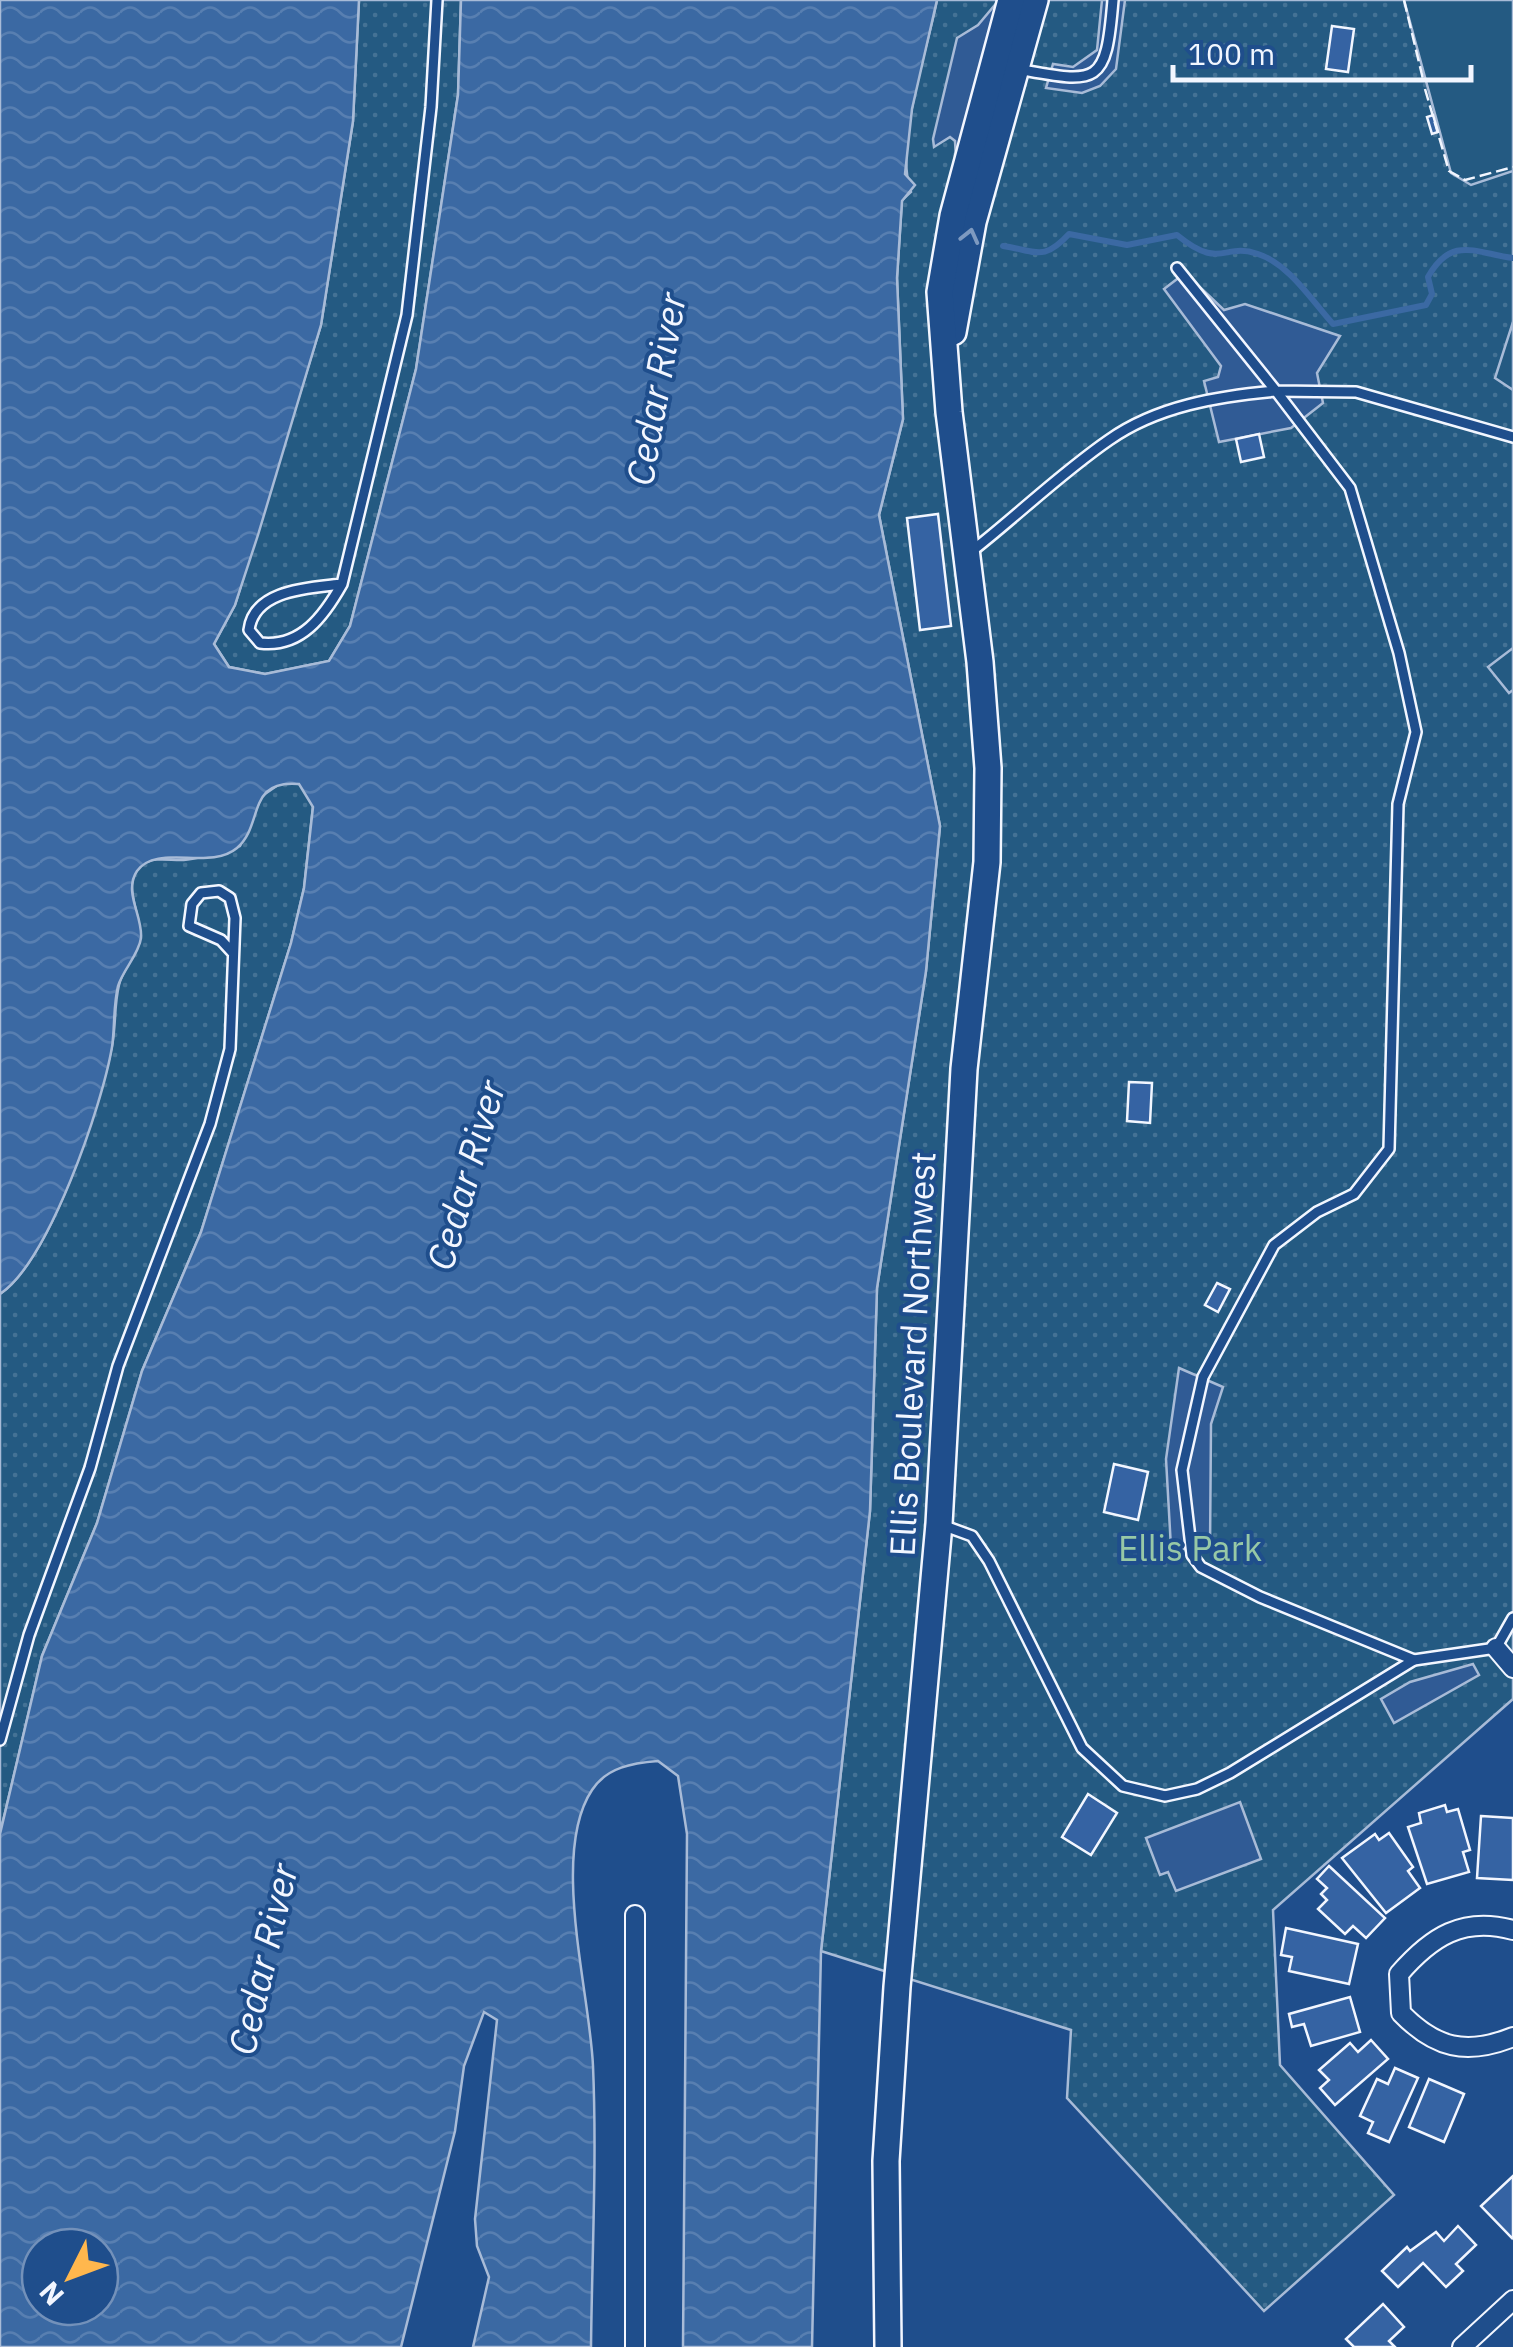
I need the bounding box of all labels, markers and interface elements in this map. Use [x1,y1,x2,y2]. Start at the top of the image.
scale bar [1173,20,1470,82]
text: 100 m [1188,34,1275,73]
one-way arrow [958,228,979,245]
water label: Cedar River [614,288,696,489]
water label: Cedar River [415,1074,516,1275]
street label: Ellis Boulevard Northwest [878,1150,946,1558]
park label: Ellis Park [1118,1525,1262,1571]
water label: Cedar River [216,1858,308,2059]
north arrow [20,2227,120,2327]
text: N [31,2274,72,2314]

